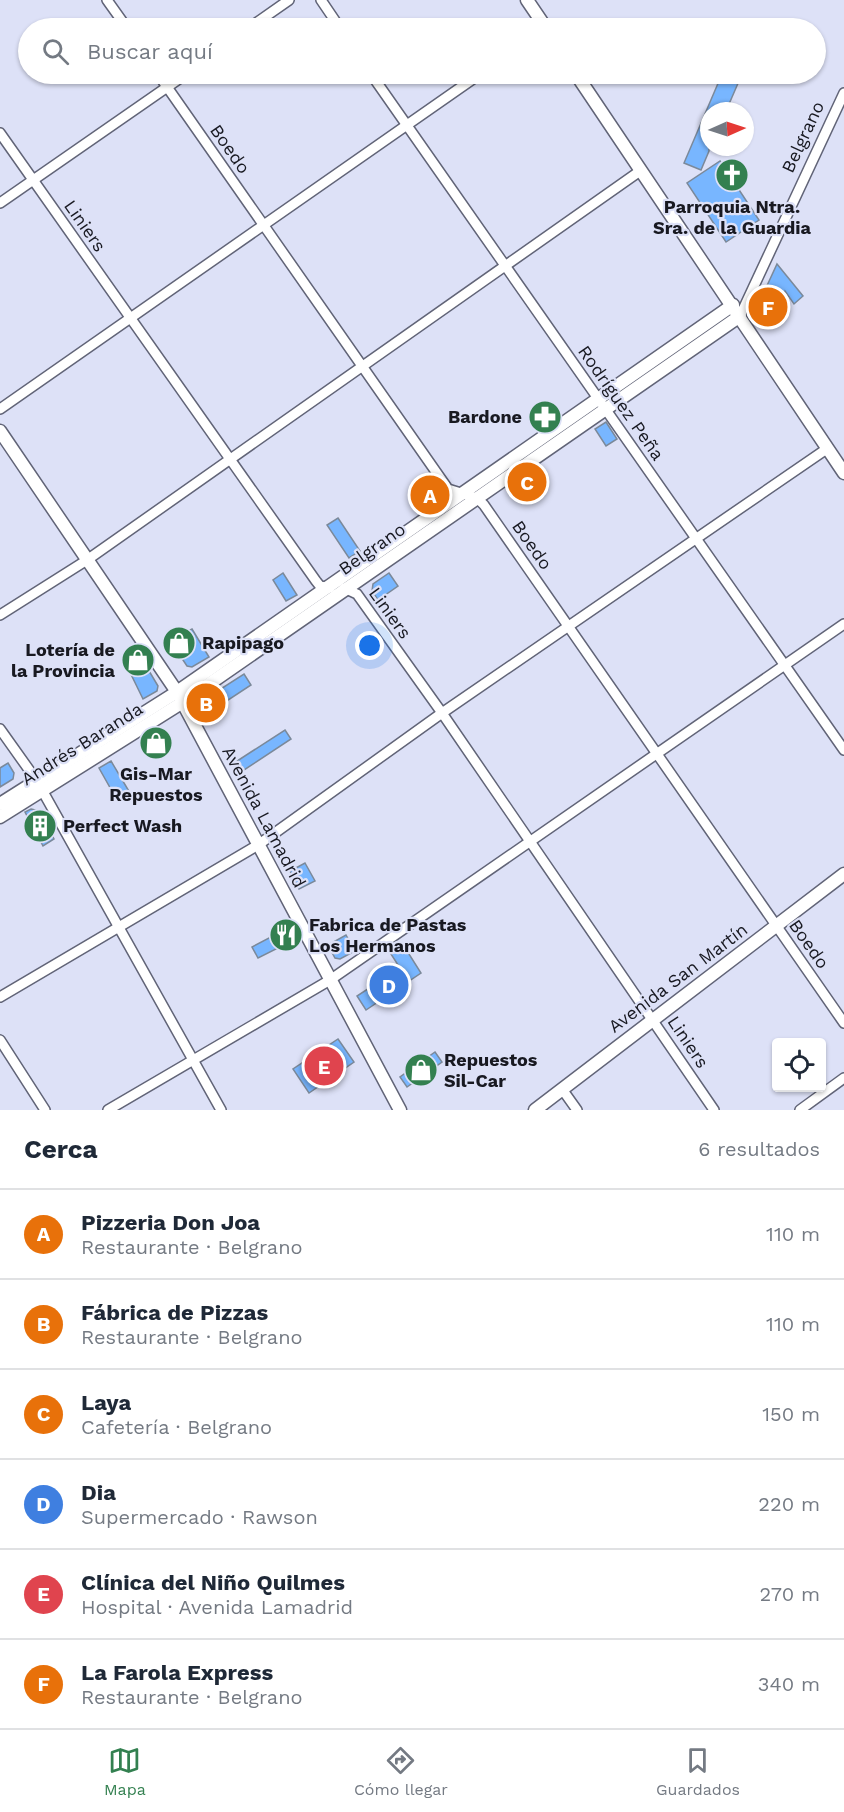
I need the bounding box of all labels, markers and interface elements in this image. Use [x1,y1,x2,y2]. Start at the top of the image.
search box [18,18,826,84]
icon: search [39,35,72,68]
text: Buscar aquí [87,39,213,64]
street label: Belgrano [777,98,828,176]
north arrow [700,102,754,156]
street label: Boedo [206,120,255,177]
church icon: Parroquia Ntra. Sra. de la Guardia [714,157,750,193]
street label: Liniers [60,196,111,256]
place label: Parroquia Ntra. Sra. de la Guardia [653,196,811,238]
pin: F [748,284,788,330]
street label: Rodríguez Peña [574,341,669,464]
pharmacy icon: Bardone [527,399,563,435]
place label: Bardone [448,406,522,427]
pin: C [508,460,546,504]
pin: A [410,472,450,518]
street label: Boedo [508,516,557,573]
street label: Belgrano [334,518,409,579]
street label: Liniers [365,583,416,642]
shop icon: Rapipago [161,625,197,661]
your location [355,631,384,660]
place label: Rapipago [202,632,284,653]
place label: Lotería de la Provincia [11,639,116,681]
shop icon: Lotería de la Provincia [120,642,156,678]
pin: B [186,680,226,726]
street label: Andrés Baranda [17,698,146,789]
shop icon: Gis-Mar Repuestos [138,725,174,761]
street label: Avenida Lamadrid [218,742,311,891]
place label: Gis-Mar Repuestos [109,763,203,805]
building icon: Perfect Wash [22,808,58,844]
place label: Perfect Wash [63,815,182,836]
place label: Fabrica de Pastas Los Hermanos [309,914,467,956]
street label: Boedo [785,915,834,972]
restaurant icon: Fabrica de Pastas Los Hermanos [268,917,304,953]
street label: Avenida San Martín [604,918,751,1037]
pin: D [370,962,408,1008]
street label: Liniers [663,1012,713,1072]
map controls [772,1038,826,1092]
button: locate [772,1038,826,1092]
pin: E [304,1044,344,1088]
place label: Repuestos Sil-Car [444,1049,538,1091]
shop icon: Repuestos Sil-Car [403,1052,439,1088]
text: Cerca [24,1134,98,1164]
text: 6 resultados [698,1137,820,1161]
text: Pizzeria Don Joa [81,1210,260,1235]
text: A [37,1222,50,1246]
text: 110 m [766,1222,820,1246]
text: Restaurante · Belgrano [81,1235,303,1259]
text: Fábrica de Pizzas [81,1300,268,1325]
text: B [37,1312,50,1336]
text: 110 m [766,1312,820,1336]
text: Restaurante · Belgrano [81,1325,303,1349]
text: Laya [81,1390,131,1415]
text: C [37,1402,50,1426]
text: 150 m [762,1402,820,1426]
text: Cafetería · Belgrano [81,1415,272,1439]
text: Dia [81,1480,116,1505]
text: D [36,1492,51,1516]
text: 220 m [758,1492,820,1516]
text: Supermercado · Rawson [81,1505,318,1529]
text: Clínica del Niño Quilmes [81,1570,345,1595]
text: E [37,1582,50,1606]
text: 270 m [760,1582,820,1606]
text: Hospital · Avenida Lamadrid [81,1595,353,1619]
text: La Farola Express [81,1660,273,1685]
text: F [37,1672,50,1696]
text: 340 m [758,1672,820,1696]
text: Restaurante · Belgrano [81,1685,303,1709]
tab: Mapa [104,1744,146,1799]
tab: Cómo llegar [354,1744,448,1799]
tab: Guardados [656,1744,740,1799]

